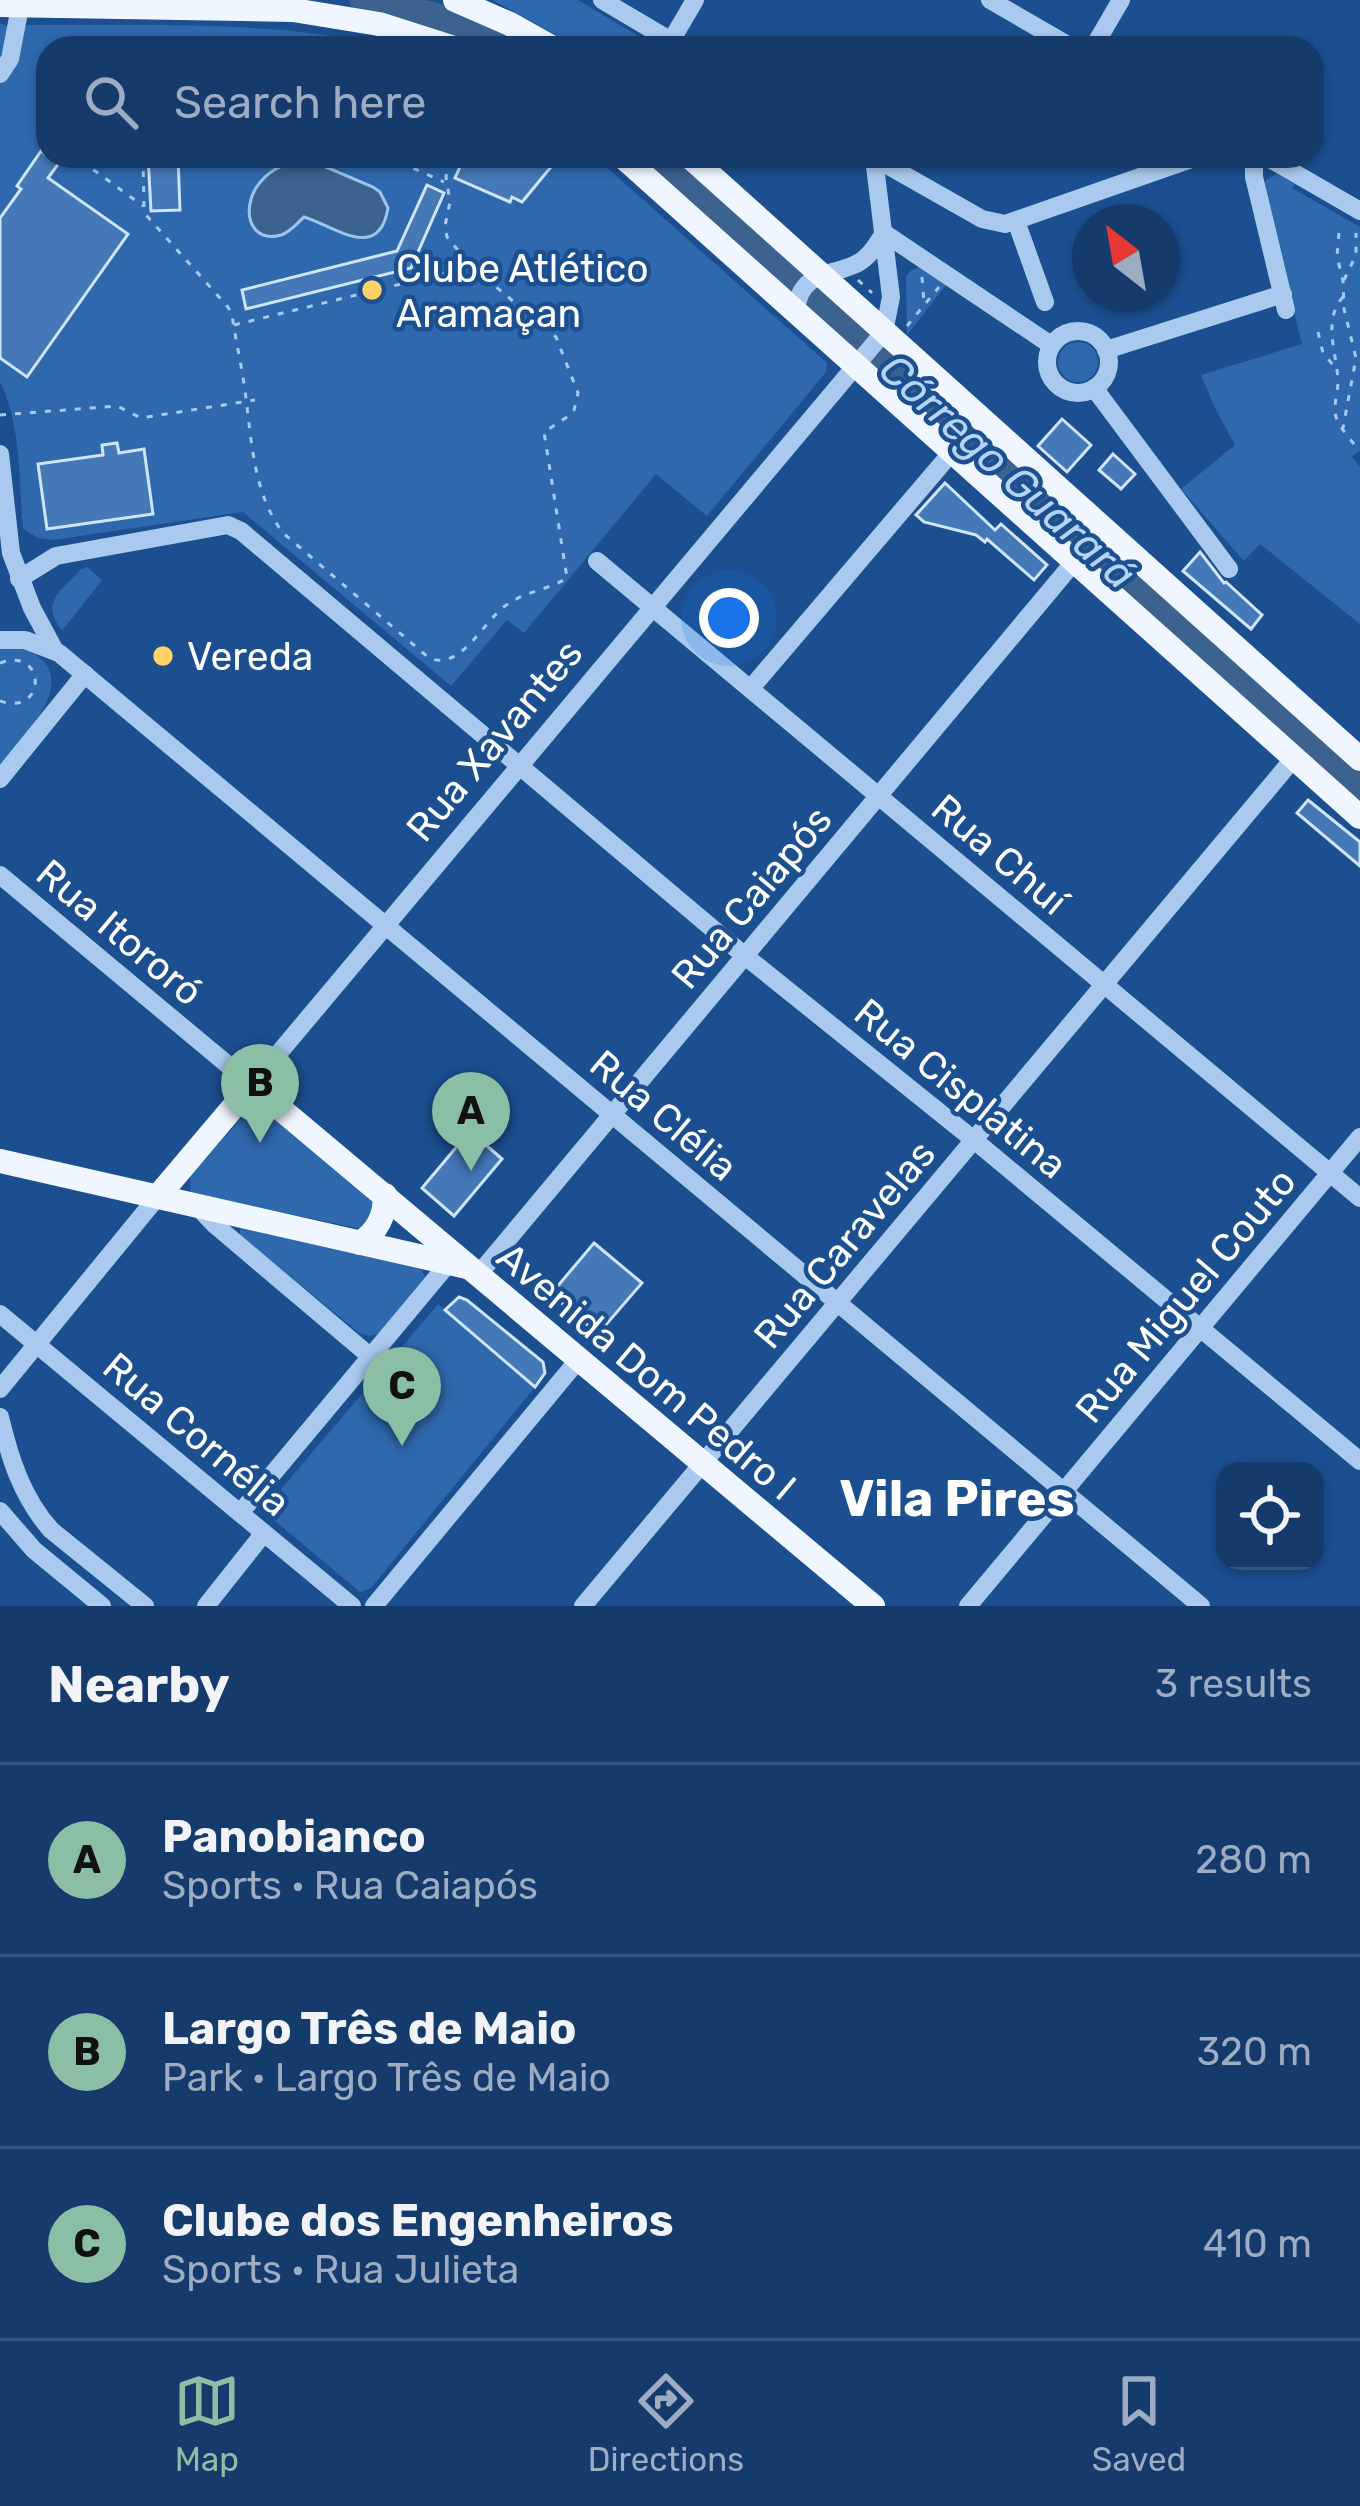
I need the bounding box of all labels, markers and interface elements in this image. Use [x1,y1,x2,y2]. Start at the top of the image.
search box [36,36,1324,168]
icon: search [78,69,144,135]
text: Search here [174,76,426,129]
north arrow [1072,204,1180,312]
place label: Clube Atlético Aramaçan [396,246,649,337]
marker: Clube Atlético Aramaçan [359,277,385,303]
water label: Córrego Guarará [869,344,1145,600]
your location [699,588,759,648]
street label: Rua Xavantes [397,631,592,851]
place label: Vereda [187,634,313,680]
marker: Vereda [150,643,176,669]
street label: Rua Chuí [922,785,1078,926]
street label: Rua Caiapós [662,797,841,998]
street label: Rua Itororó [27,850,212,1015]
street label: Rua Cisplatina [845,989,1076,1188]
street label: Rua Clélia [580,1041,746,1191]
pin: B [221,1044,299,1143]
pin: A [432,1072,510,1171]
street label: Rua Caravelas [745,1131,945,1358]
street label: Rua Miguel Couto [1066,1159,1305,1432]
street label: Avenida Dom Pedro I [488,1234,805,1510]
street label: Rua Cornélia [94,1343,299,1526]
pin: C [363,1347,441,1446]
map controls [1216,1462,1324,1570]
button: locate [1216,1462,1324,1570]
district label: Vila Pires [839,1468,1075,1529]
text: Nearby [48,1654,230,1715]
text: 3 results [1155,1661,1312,1707]
text: Panobianco [162,1810,426,1863]
text: A [73,1837,101,1883]
text: 280 m [1195,1837,1312,1883]
text: Sports · Rua Caiapós [162,1863,538,1909]
text: Largo Três de Maio [162,2002,577,2055]
text: B [73,2029,101,2075]
text: 320 m [1197,2029,1312,2075]
text: Park · Largo Três de Maio [162,2055,611,2101]
text: Clube dos Engenheiros [162,2194,674,2247]
text: C [73,2221,101,2267]
text: 410 m [1203,2221,1312,2267]
text: Sports · Rua Julieta [162,2247,519,2293]
tab: Map [174,2368,240,2479]
tab: Directions [588,2368,744,2479]
tab: Saved [1092,2368,1186,2479]

